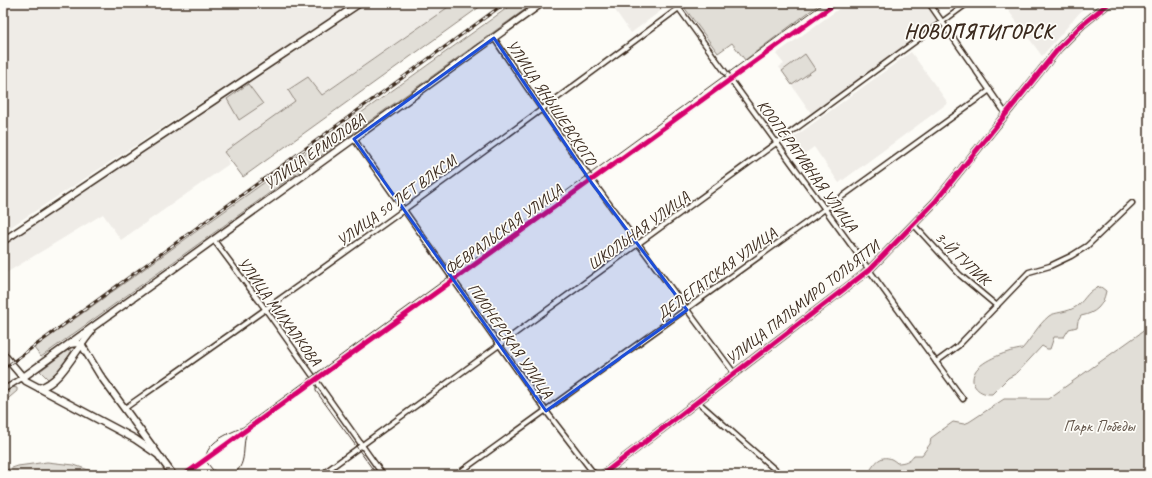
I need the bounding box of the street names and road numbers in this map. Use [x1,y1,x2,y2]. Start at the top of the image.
street label: УЛИЦА ЯНЫШЕВСКОГО [502,36,602,171]
street label: КООПЕРАТИВНАЯ УЛИЦА [753,96,862,236]
street label: УЛИЦА ЕРМОЛОВА [260,109,370,194]
street label: УЛИЦА 50 ЛЕТ ВЛКСМ [333,150,461,251]
street label: ФЕВРАЛЬСКАЯ УЛИЦА [441,180,567,279]
street label: ШКОЛЬНАЯ УЛИЦА [584,187,694,274]
street label: ДЕЛЕГАТСКАЯ УЛИЦА [652,223,781,324]
street label: 3-Й ТУПИК [930,227,996,292]
street label: УЛИЦА ПАЛЬМИРО ТОЛЬЯТТИ [722,235,885,369]
street label: УЛИЦА МИХАЛКОВА [233,253,326,370]
street label: ПИОНЕРСКАЯ УЛИЦА [463,279,558,403]

